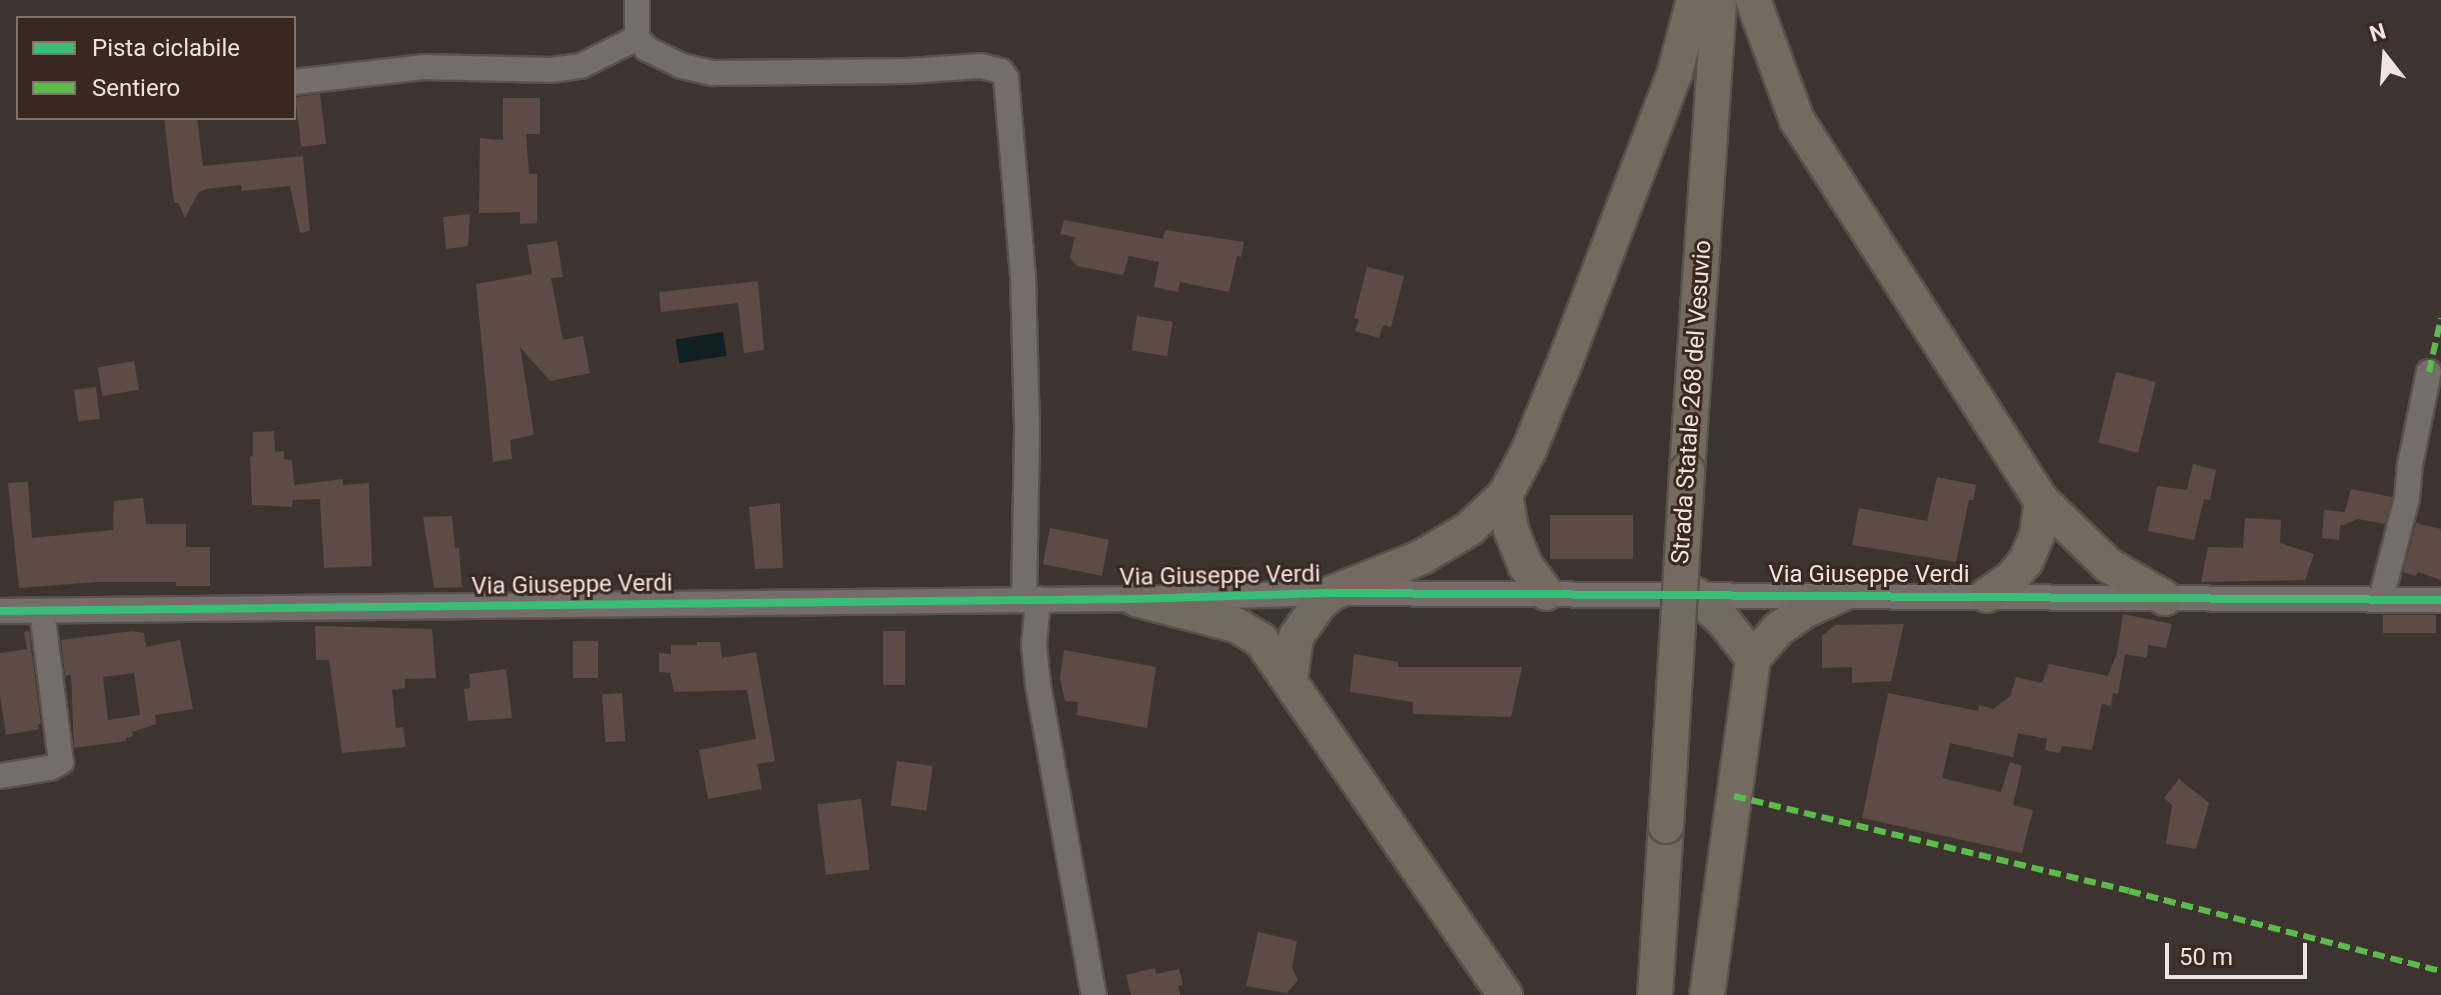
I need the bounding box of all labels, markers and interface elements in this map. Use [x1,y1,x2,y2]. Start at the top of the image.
legend [16,16,296,120]
north arrow [2345,16,2425,96]
text: N [2367,18,2389,47]
text: Pista ciclabile [92,34,240,62]
text: Sentiero [92,74,180,102]
street label: Strada Statale 268 del Vesuvio [1666,239,1718,565]
street label: Via Giuseppe Verdi [1119,560,1321,592]
street label: Via Giuseppe Verdi [1768,561,1970,589]
street label: Via Giuseppe Verdi [471,569,673,601]
scale bar [2169,927,2311,977]
text: 50 m [2179,943,2233,971]

